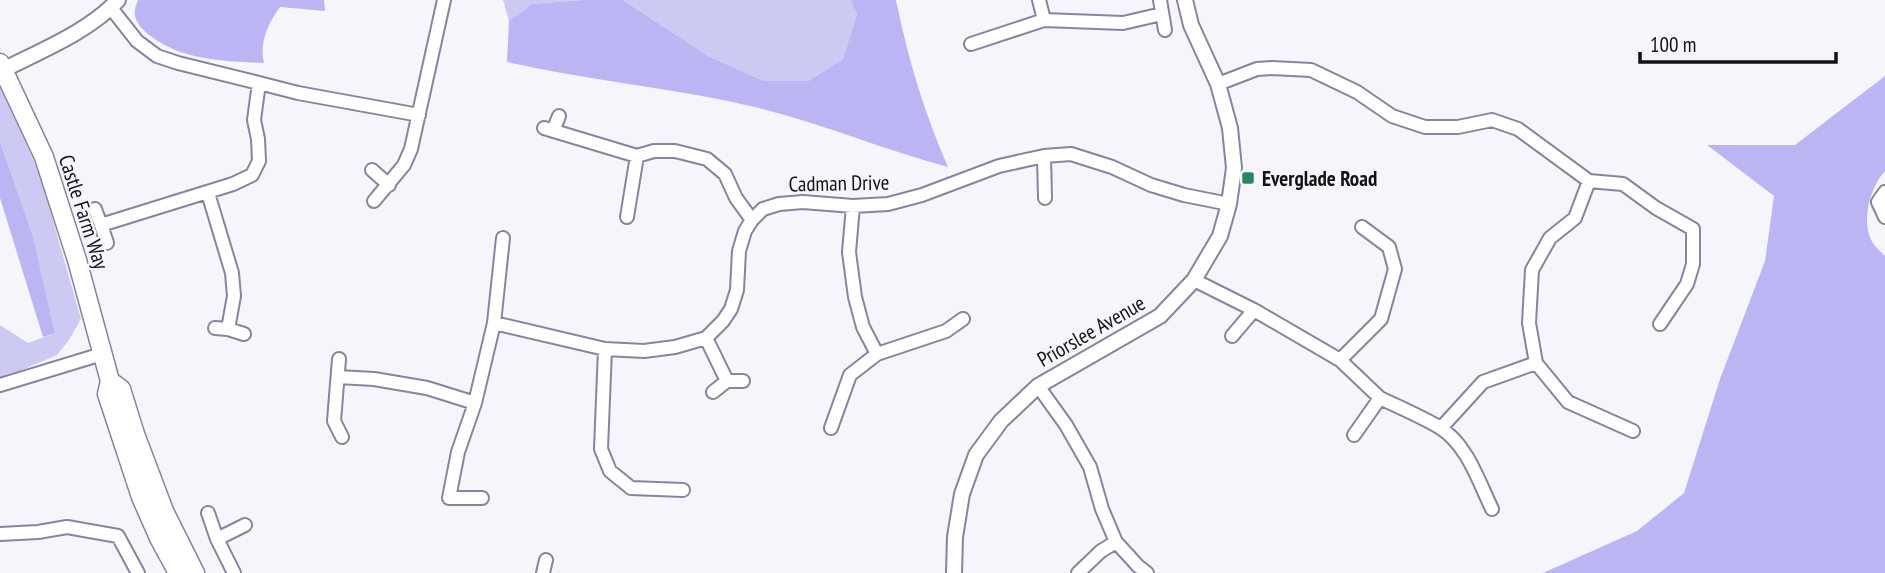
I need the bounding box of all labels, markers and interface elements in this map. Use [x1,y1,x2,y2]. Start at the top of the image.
scale bar [1640,21,1836,65]
text: 100 m [1650,31,1696,58]
street label: Castle Farm Way [53,151,115,273]
place label: Everglade Road [1262,165,1377,192]
street label: Cadman Drive [788,169,890,197]
marker: Everglade Road [1240,170,1256,186]
street label: Priorslee Avenue [1032,289,1150,373]

